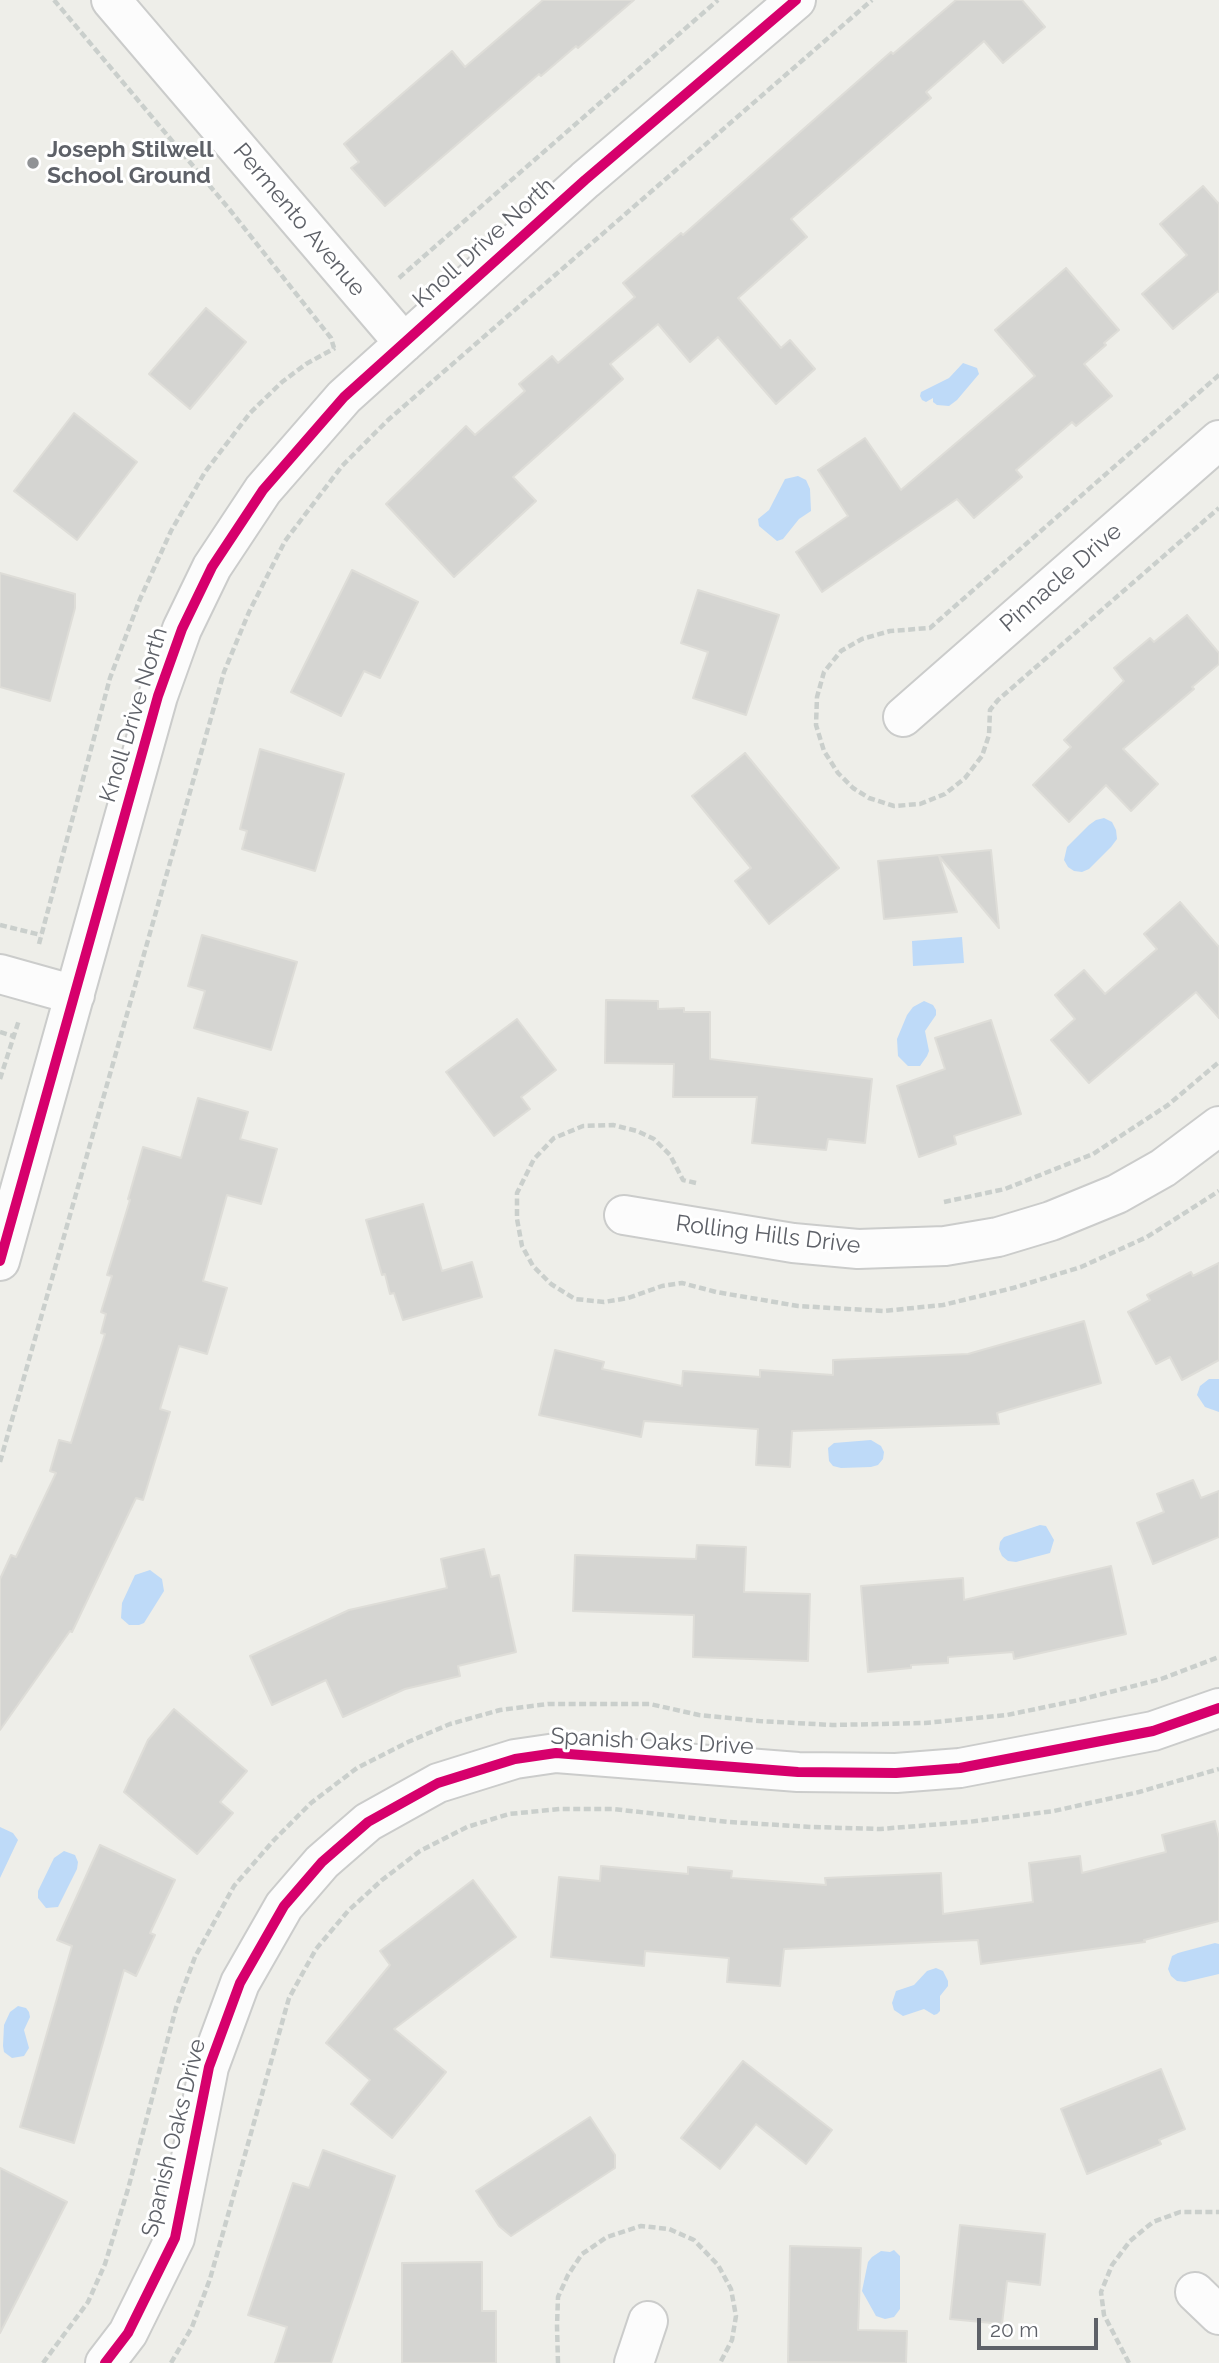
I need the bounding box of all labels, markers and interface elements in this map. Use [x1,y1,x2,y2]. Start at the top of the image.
place label: Joseph Stilwell School Ground [47,136,214,190]
street label: Permento Avenue [227,138,371,302]
marker: Joseph Stilwell School Ground [25,155,41,171]
street label: Knoll Drive North [407,172,561,314]
street label: Pinnacle Drive [995,518,1127,638]
street label: Knoll Drive North [94,624,174,806]
street label: Rolling Hills Drive [674,1210,862,1260]
street label: Spanish Oaks Drive [550,1723,754,1761]
street label: Spanish Oaks Drive [136,2036,212,2240]
scale bar [981,2304,1102,2348]
text: 20 m [990,2317,1038,2342]

